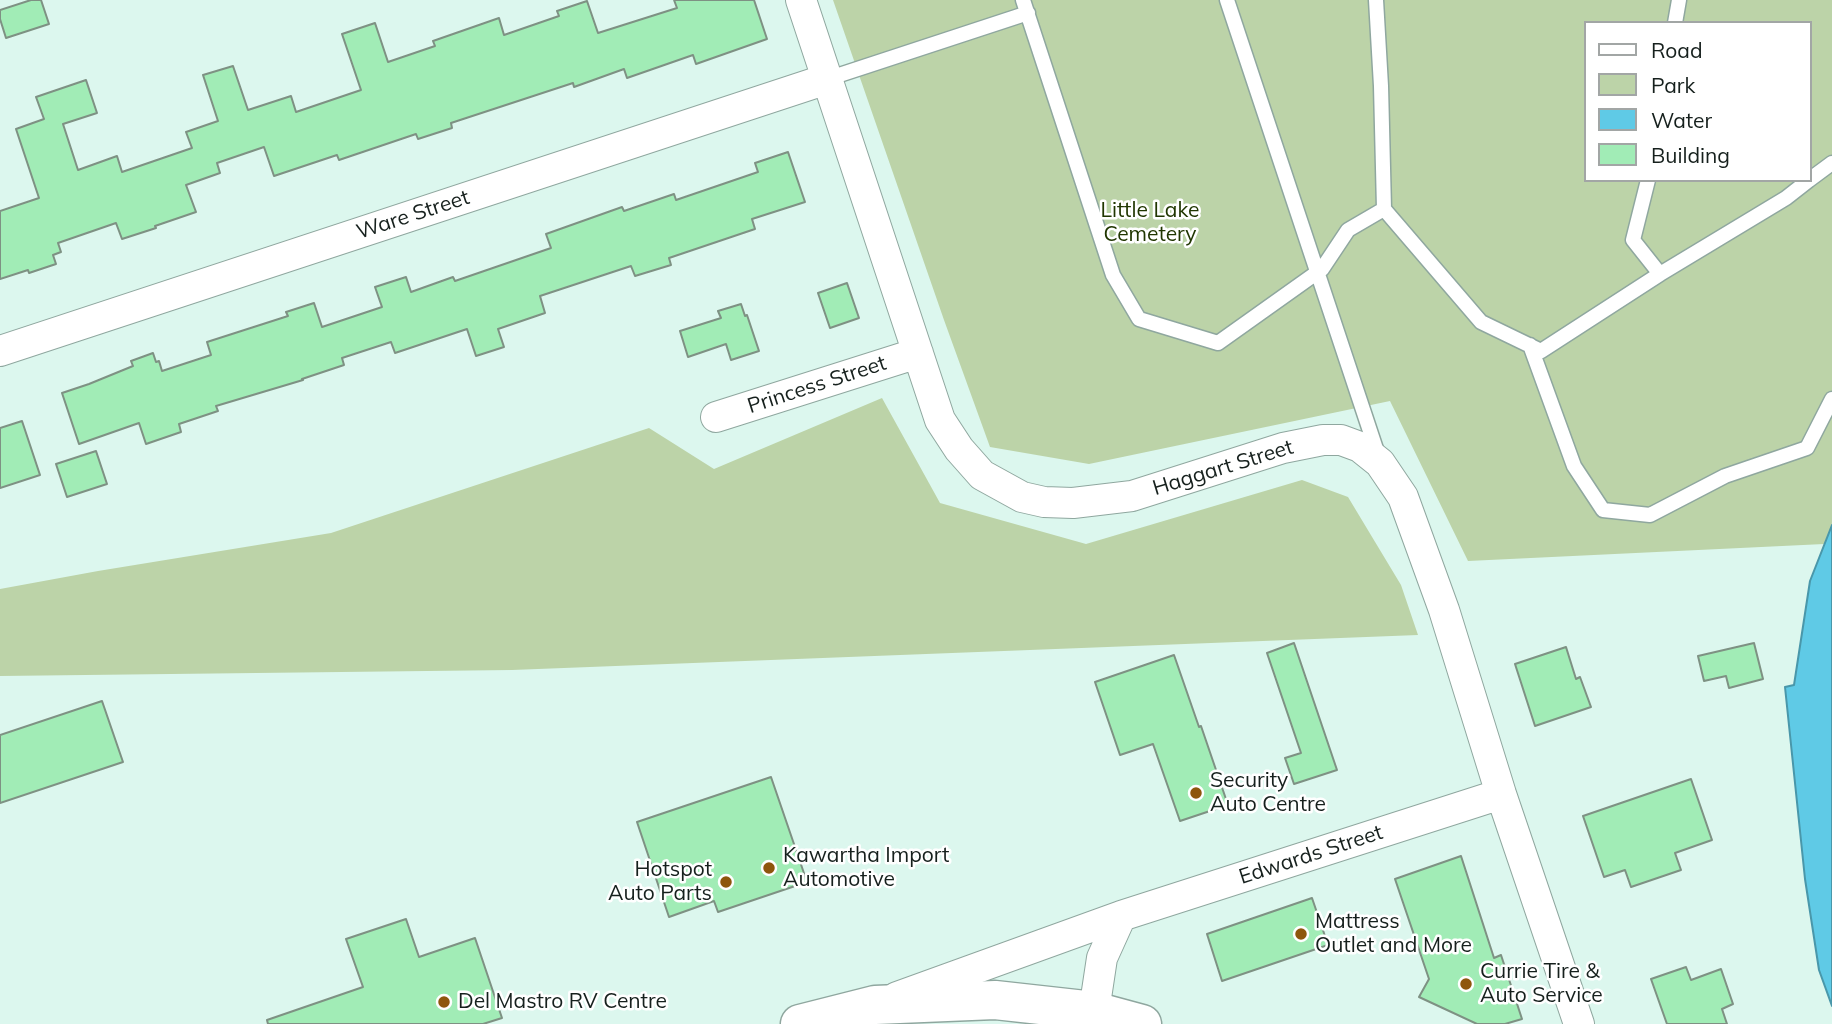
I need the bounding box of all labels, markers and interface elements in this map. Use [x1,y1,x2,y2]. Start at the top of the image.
legend [1584,21,1811,182]
text: Road [1651,37,1702,63]
text: Park [1651,72,1695,98]
text: Water [1651,107,1712,133]
text: Building [1651,142,1730,168]
street label: Ware Street [353,185,473,245]
park label: Little Lake Cemetery [1101,198,1199,248]
street label: Princess Street [744,351,890,419]
street label: Haggart Street [1150,435,1296,501]
place label: Security Auto Centre [1210,768,1326,818]
marker: Security Auto Centre [1188,785,1204,801]
street label: Edwards Street [1236,820,1386,890]
place label: Kawartha Import Automotive [783,843,949,893]
place label: Hotspot Auto Parts [608,857,712,907]
marker: Kawartha Import Automotive [761,860,777,876]
marker: Hotspot Auto Parts [718,874,734,890]
place label: Mattress Outlet and More [1315,909,1472,959]
marker: Mattress Outlet and More [1293,926,1309,942]
place label: Currie Tire & Auto Service [1480,959,1603,1009]
marker: Currie Tire & Auto Service [1458,976,1474,992]
place label: Del Mastro RV Centre [458,989,667,1015]
marker: Del Mastro RV Centre [436,994,452,1010]

